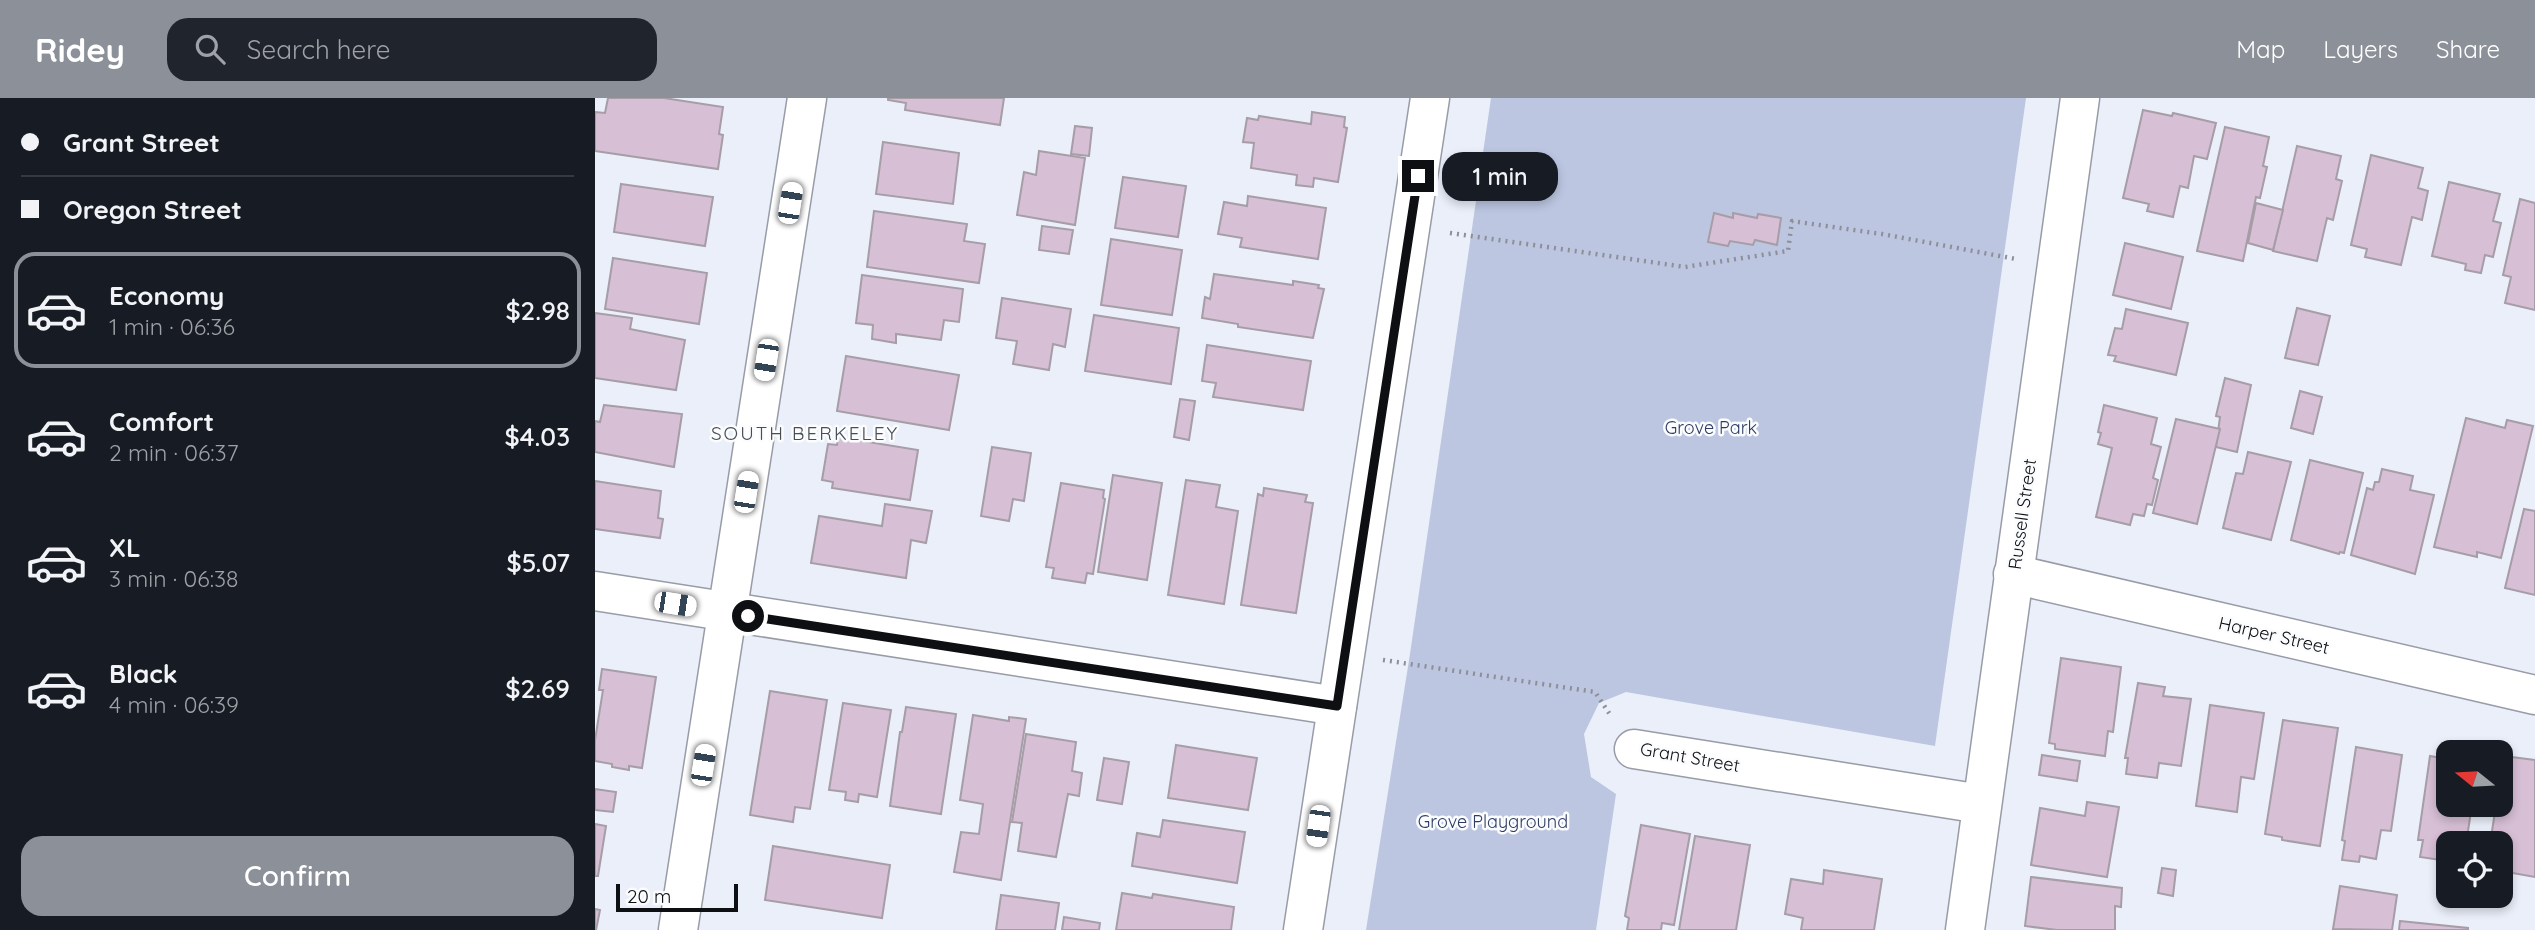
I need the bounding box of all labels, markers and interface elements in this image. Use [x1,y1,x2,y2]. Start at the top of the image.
search box [167,18,657,81]
text: Ridey [35,29,125,70]
icon: search [191,30,229,68]
text: Search here [247,33,390,66]
text: Map [2236,34,2285,64]
text: Layers [2323,34,2398,64]
text: Share [2436,34,2500,64]
text: Grant Street [63,126,220,159]
callout: 1 min [1443,152,1558,200]
route end [1402,160,1434,192]
text: 1 min [1472,162,1528,191]
car [777,181,804,225]
text: Oregon Street [63,193,242,226]
icon: car [25,279,88,342]
text: Economy [109,279,224,312]
text: $2.98 [505,294,570,327]
text: 1 min · 06:36 [109,312,235,341]
car [753,338,780,382]
icon: car [25,405,88,468]
text: Comfort [109,405,214,438]
park label: Grove Park [1665,416,1757,439]
text: $4.03 [504,420,570,453]
district label: SOUTH BERKELEY [711,421,899,445]
text: 2 min · 06:37 [109,438,238,467]
street label: Russell Street [2003,457,2041,571]
car [733,470,760,514]
icon: car [25,531,88,594]
text: XL [109,531,141,564]
text: $5.07 [507,546,570,579]
text: 3 min · 06:38 [109,564,238,593]
car [653,590,698,618]
route start [732,600,764,632]
street label: Harper Street [2216,611,2332,659]
icon: car [25,657,88,720]
text: Black [109,657,178,690]
text: $2.69 [505,672,570,705]
text: 4 min · 06:39 [109,690,239,719]
street label: Grant Street [1638,737,1742,777]
north arrow [2436,740,2513,817]
map controls [2436,740,2513,908]
car [690,743,717,787]
car [1305,804,1332,848]
park label: Grove Playground [1418,810,1568,833]
button: locate [2436,831,2513,908]
button: Confirm [21,836,574,916]
scale bar [616,881,739,913]
text: 20 m [627,884,671,908]

